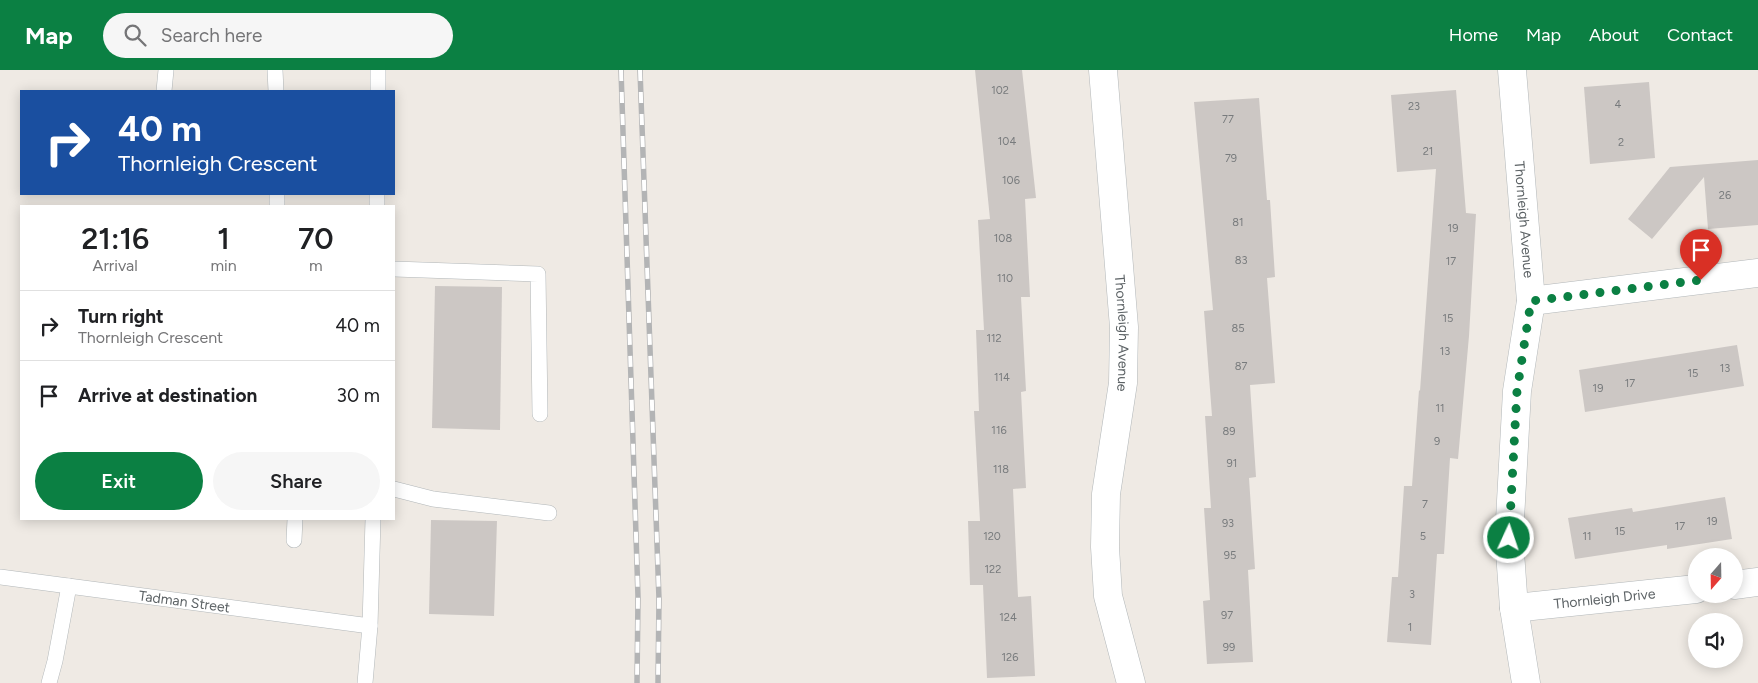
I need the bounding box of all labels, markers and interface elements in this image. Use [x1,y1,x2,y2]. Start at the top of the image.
search box [103,13,453,58]
text: Map [25,21,73,50]
icon: search [121,21,149,49]
text: Search here [161,24,262,47]
text: Home [1449,24,1498,46]
text: Map [1526,24,1561,46]
text: About [1589,24,1639,46]
text: Contact [1667,24,1733,46]
house number: 102 [991,84,1009,97]
house number: 4 [1615,98,1622,111]
house number: 23 [1408,100,1420,113]
text: 40 m [118,108,202,150]
icon: right [35,110,100,175]
house number: 77 [1222,113,1234,126]
house number: 104 [998,135,1016,148]
house number: 2 [1618,136,1624,149]
house number: 21 [1423,145,1433,158]
text: Thornleigh Crescent [118,150,318,177]
house number: 79 [1225,152,1237,165]
street label: Thornleigh Avenue [1511,160,1538,279]
house number: 106 [1002,174,1020,187]
house number: 26 [1719,189,1731,202]
house number: 81 [1232,216,1244,229]
text: 21:16 [81,220,149,257]
text: 1 [217,220,230,257]
text: 70 [298,220,334,257]
house number: 19 [1448,222,1458,235]
pin [1680,229,1722,280]
house number: 108 [994,232,1012,245]
icon: arrive [1687,236,1715,264]
house number: 83 [1235,254,1247,267]
house number: 17 [1446,255,1456,268]
text: Arrival [93,256,138,275]
text: min [210,256,237,275]
text: m [309,256,323,275]
house number: 110 [997,272,1013,285]
street label: Thornleigh Avenue [1111,274,1133,393]
text: Turn right [78,305,164,328]
icon: right [35,312,63,340]
house number: 15 [1443,312,1453,325]
text: 40 m [335,314,380,337]
house number: 85 [1231,322,1245,335]
text: Thornleigh Crescent [78,328,223,347]
house number: 112 [986,332,1002,345]
house number: 13 [1440,345,1450,358]
house number: 87 [1235,360,1247,373]
house number: 13 [1720,362,1730,375]
house number: 15 [1688,367,1698,380]
house number: 114 [994,371,1010,384]
house number: 17 [1625,377,1635,390]
icon: arrive [35,382,63,410]
house number: 19 [1593,382,1603,395]
text: Arrive at destination [78,384,257,407]
text: 30 m [337,384,380,407]
house number: 11 [1435,402,1445,415]
house number: 116 [991,424,1007,437]
house number: 89 [1223,425,1235,438]
house number: 9 [1434,435,1440,448]
button: Exit [35,452,203,510]
button: Share [213,452,380,510]
house number: 91 [1227,457,1237,470]
house number: 118 [993,463,1009,476]
house number: 7 [1422,498,1428,511]
position arrow [1482,511,1534,563]
house number: 19 [1707,515,1717,528]
house number: 93 [1222,517,1234,530]
house number: 17 [1675,520,1685,533]
house number: 15 [1615,525,1625,538]
house number: 120 [983,530,1001,543]
house number: 5 [1420,530,1426,543]
house number: 11 [1582,530,1592,543]
north arrow [1688,548,1742,602]
map controls [1688,548,1743,668]
house number: 95 [1224,549,1236,562]
house number: 122 [985,563,1001,576]
street label: Thornleigh Drive [1553,585,1657,612]
street label: Tadman Street [138,587,231,616]
house number: 3 [1409,588,1415,601]
house number: 97 [1221,609,1233,622]
house number: 124 [999,611,1017,624]
button: sound [1688,613,1743,668]
house number: 1 [1408,621,1412,634]
house number: 99 [1223,641,1235,654]
house number: 126 [1002,651,1018,664]

